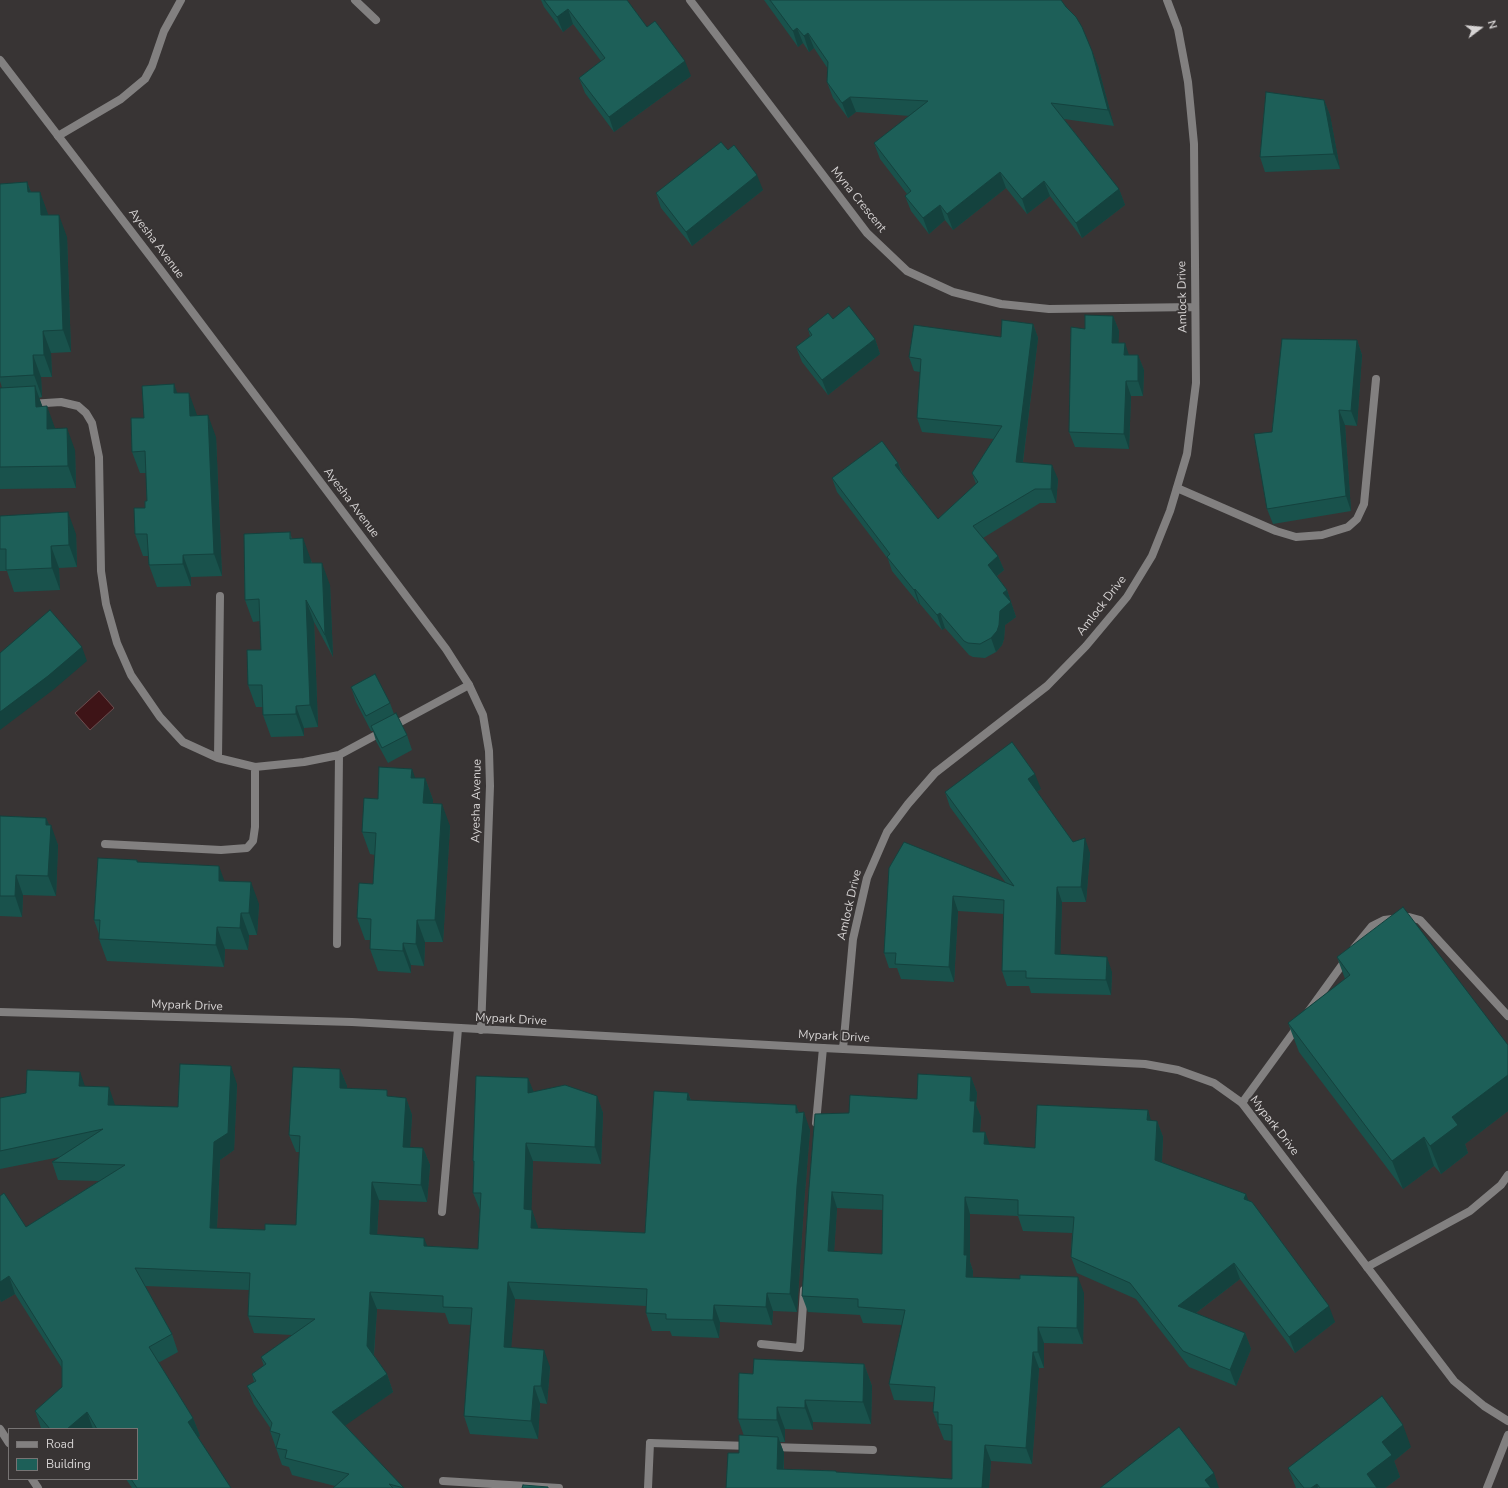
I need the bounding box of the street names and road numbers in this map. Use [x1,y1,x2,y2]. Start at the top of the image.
street label: Myna Crescent [827,164,889,236]
street label: Ayesha Avenue [125,206,187,282]
street label: Amlock Drive [1175,261,1191,333]
street label: Ayesha Avenue [320,465,382,541]
street label: Amlock Drive [1074,573,1130,639]
street label: Ayesha Avenue [469,759,485,843]
street label: Amlock Drive [835,868,865,942]
street label: Mypark Drive [151,998,223,1014]
street label: Mypark Drive [475,1011,547,1029]
street label: Mypark Drive [798,1028,870,1046]
street label: Mypark Drive [1246,1093,1302,1159]

